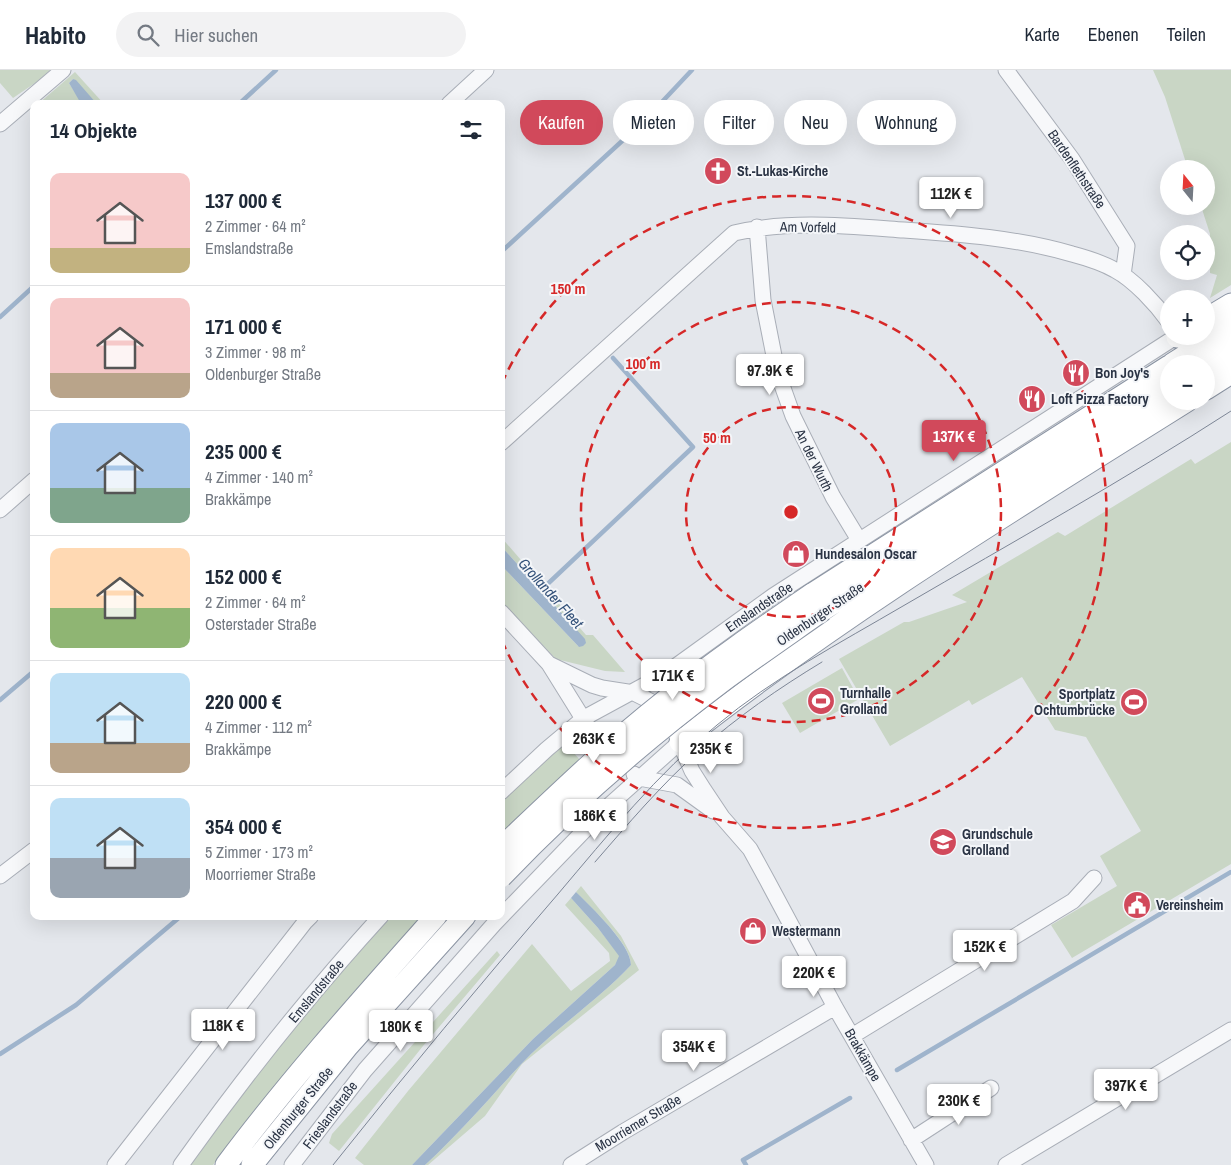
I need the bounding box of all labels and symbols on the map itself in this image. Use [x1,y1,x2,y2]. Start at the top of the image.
street label: Bardenflethstraße [1044,126,1110,212]
church icon: St.-Lukas-Kirche [703,156,733,186]
north arrow [1160,160,1215,215]
place label: St.-Lukas-Kirche [737,162,828,180]
pin: 112K € [910,176,992,219]
street label: Am Vorfeld [779,217,836,236]
text: 150 m [551,278,585,299]
text: 100 m [626,353,660,374]
pin: 97.9K € [724,354,816,396]
restaurant icon: Bon Joy's [1061,358,1091,388]
place label: Bon Joy's [1095,364,1149,382]
restaurant icon: Loft Pizza Factory [1017,384,1047,414]
place label: Loft Pizza Factory [1051,390,1149,408]
pin: 137K € [913,420,995,462]
street label: An der Wurth [791,425,837,494]
text: 50 m [703,427,731,448]
centre of rings [782,503,800,521]
shop icon: Hundesalon Oscar [781,539,811,569]
place label: Hundesalon Oscar [815,545,917,563]
water label: Grollander Fleet [514,553,589,633]
street label: Emslandstraße [722,578,796,636]
street label: Oldenburger Straße [773,578,867,650]
pin: 171K € [632,658,714,701]
place label: Turnhalle Grolland [840,684,891,718]
place label: Sportplatz Ochtumbrücke [1034,685,1115,719]
sports icon: Turnhalle Grolland [806,686,836,716]
sports icon: Sportplatz Ochtumbrücke [1119,687,1149,717]
pin: 263K € [553,722,635,764]
pin: 235K € [670,732,752,774]
pin: 186K € [554,798,636,841]
place label: Grundschule Grolland [962,825,1033,859]
school or university icon: Grundschule Grolland [928,827,958,857]
public building icon: Vereinsheim [1122,890,1152,920]
place label: Vereinsheim [1156,896,1223,914]
shop icon: Westermann [738,916,768,946]
place label: Westermann [772,922,841,940]
pin: 152K € [944,930,1026,972]
street label: Emslandstraße [284,956,348,1026]
pin: 220K € [773,956,855,998]
pin: 118K € [182,1008,264,1051]
pin: 180K € [360,1010,442,1052]
street label: Brakkämpe [841,1025,885,1085]
pin: 354K € [653,1030,735,1072]
street label: Oldenburger Straße [259,1063,337,1153]
pin: 397K € [1085,1068,1167,1111]
street label: Frieslandstraße [299,1077,361,1153]
pin: 230K € [918,1084,1000,1126]
street label: Moorriemer Straße [592,1090,684,1156]

